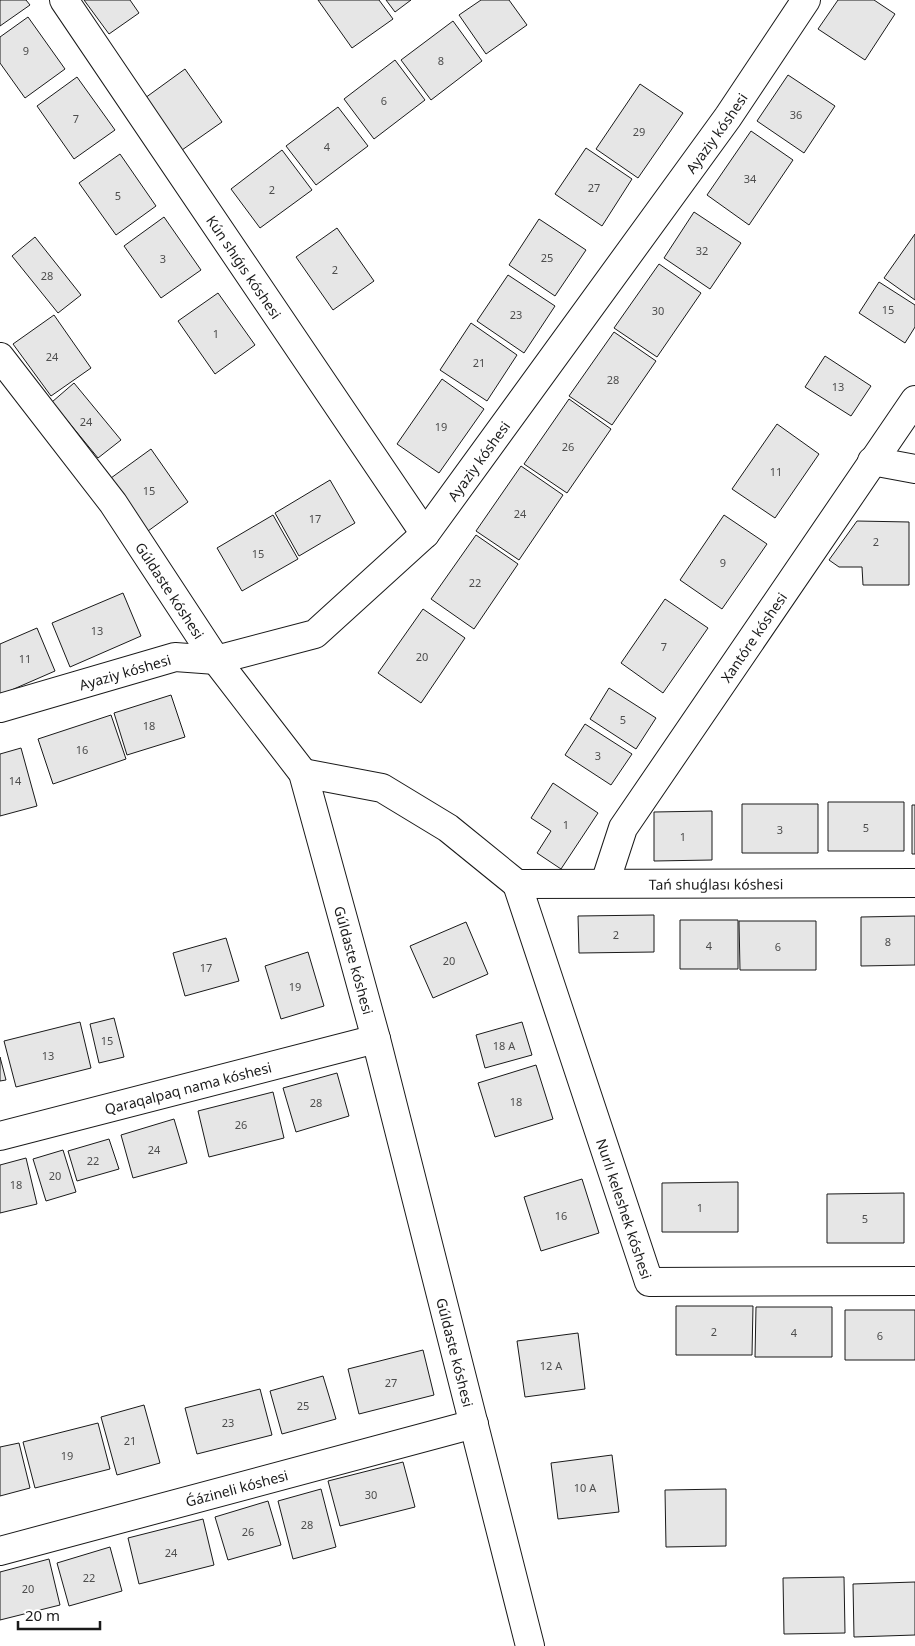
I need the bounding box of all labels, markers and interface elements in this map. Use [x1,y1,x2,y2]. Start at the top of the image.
house number: 9 [23,43,29,58]
house number: 8 [438,53,444,68]
street label: Ayaziy kóshesi [681,89,751,177]
house number: 6 [381,93,387,108]
house number: 36 [790,107,802,122]
house number: 7 [73,111,79,126]
house number: 29 [633,124,645,139]
house number: 4 [324,139,331,154]
house number: 34 [744,171,757,186]
house number: 27 [588,180,600,195]
house number: 2 [269,182,275,197]
house number: 5 [115,188,121,203]
street label: Kún shıǵıs kóshesi [203,211,286,322]
house number: 32 [696,243,708,258]
house number: 25 [541,250,553,265]
house number: 3 [160,251,166,266]
house number: 2 [332,262,338,277]
house number: 28 [41,268,53,283]
house number: 15 [882,302,894,317]
house number: 30 [652,303,664,318]
house number: 23 [510,307,522,322]
house number: 1 [213,326,219,341]
house number: 24 [46,349,59,364]
house number: 21 [473,355,485,370]
house number: 28 [607,372,619,387]
house number: 13 [832,379,844,394]
house number: 24 [80,414,93,429]
street label: Ayaziy kóshesi [443,417,514,505]
house number: 19 [435,419,447,434]
house number: 26 [562,439,574,454]
house number: 11 [770,464,782,479]
house number: 15 [143,483,155,498]
house number: 24 [514,506,527,521]
house number: 17 [309,511,321,526]
house number: 2 [873,534,879,549]
street label: Gúldaste kóshesi [132,538,209,642]
house number: 15 [252,546,264,561]
house number: 9 [720,555,726,570]
house number: 22 [469,575,481,590]
street label: Xantóre kóshesi [716,588,791,686]
house number: 13 [91,623,103,638]
house number: 7 [661,639,667,654]
street label: Ayaziy kóshesi [77,649,173,694]
house number: 20 [416,649,428,664]
house number: 11 [19,651,31,666]
house number: 5 [620,712,626,727]
house number: 18 [143,718,155,733]
house number: 16 [76,742,88,757]
house number: 3 [595,748,601,763]
house number: 14 [9,773,22,788]
house number: 1 [563,817,569,832]
house number: 5 [863,820,869,835]
house number: 3 [777,822,783,837]
house number: 1 [680,829,686,844]
street label: Tań shuǵlası kóshesi [649,874,783,893]
street label: Gúldaste kóshesi [330,904,378,1017]
house number: 2 [613,927,619,942]
house number: 8 [885,934,891,949]
house number: 4 [706,938,713,953]
house number: 6 [775,939,781,954]
house number: 20 [443,953,455,968]
house number: 17 [200,960,212,975]
house number: 19 [289,979,301,994]
house number: 15 [101,1033,113,1048]
house number: 18 А [493,1038,516,1053]
house number: 13 [42,1048,54,1063]
street label: Qaraqalpaq nama kóshesi [102,1057,273,1118]
house number: 18 [510,1094,522,1109]
house number: 28 [310,1095,322,1110]
house number: 26 [235,1117,247,1132]
street label: Nurlı keleshek kóshesi [593,1136,657,1281]
house number: 24 [148,1142,161,1157]
house number: 22 [87,1153,99,1168]
house number: 20 [49,1168,61,1183]
house number: 18 [10,1177,22,1192]
house number: 1 [697,1200,703,1215]
house number: 16 [555,1208,567,1223]
house number: 5 [862,1211,868,1226]
street label: Gúldaste kóshesi [433,1296,478,1409]
house number: 2 [711,1324,717,1339]
house number: 4 [791,1325,798,1340]
house number: 6 [877,1328,883,1343]
house number: 12 А [540,1358,563,1373]
house number: 27 [385,1375,397,1390]
house number: 25 [297,1398,309,1413]
house number: 23 [222,1415,234,1430]
house number: 21 [124,1433,136,1448]
house number: 19 [61,1448,73,1463]
street label: Ǵázineli kóshesi [183,1465,290,1510]
house number: 10 А [574,1480,597,1495]
house number: 30 [365,1487,377,1502]
house number: 28 [301,1517,313,1532]
house number: 26 [242,1524,254,1539]
house number: 24 [165,1545,178,1560]
house number: 22 [83,1570,95,1585]
house number: 20 [22,1581,34,1596]
scale bar [18,1598,100,1630]
text: 20 m [25,1605,60,1625]

